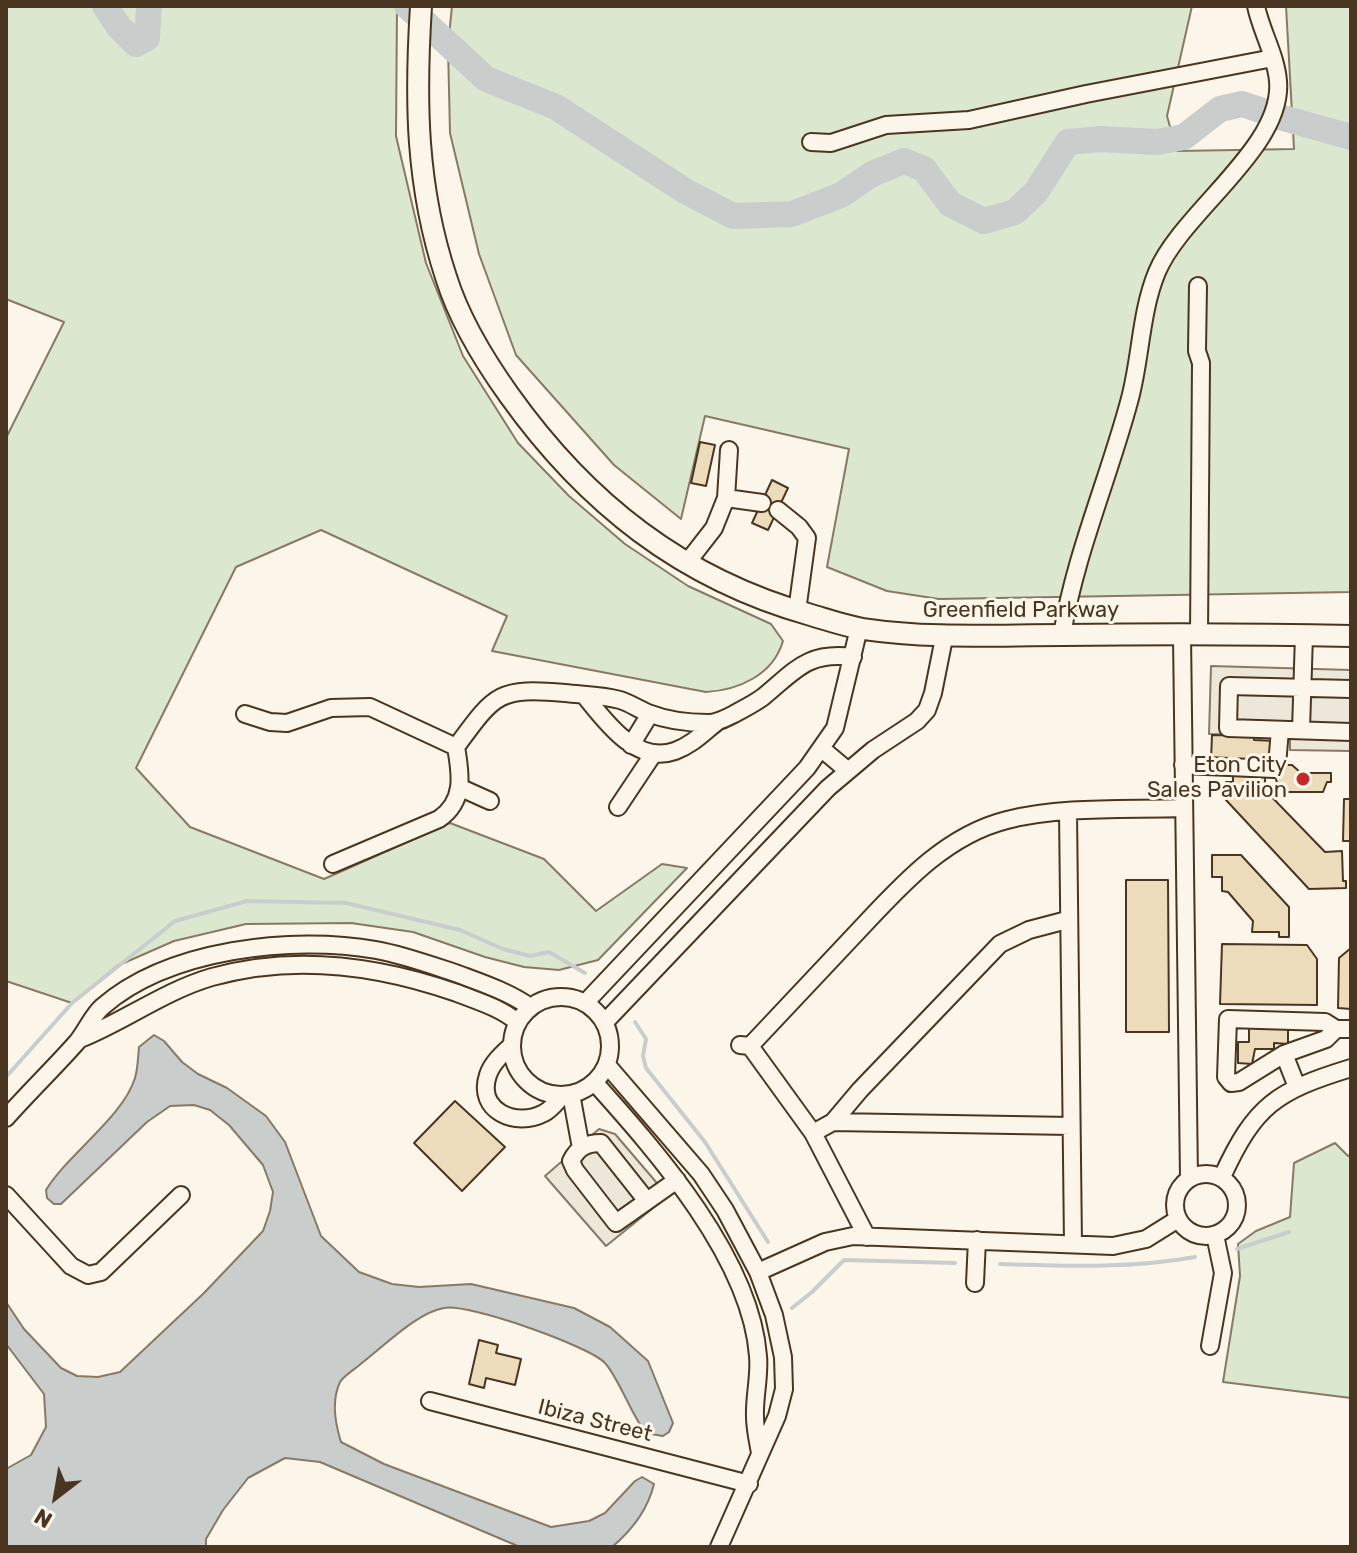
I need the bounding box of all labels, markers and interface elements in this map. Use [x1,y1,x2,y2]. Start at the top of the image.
street label: Greenfield Parkway [923,598,1119,624]
place label: Eton City Sales Pavilion [1147,753,1287,804]
marker: Eton City Sales Pavilion [1294,770,1312,788]
street label: Ibiza Street [535,1394,655,1448]
north arrow [16,1457,96,1537]
text: N [30,1502,57,1534]

